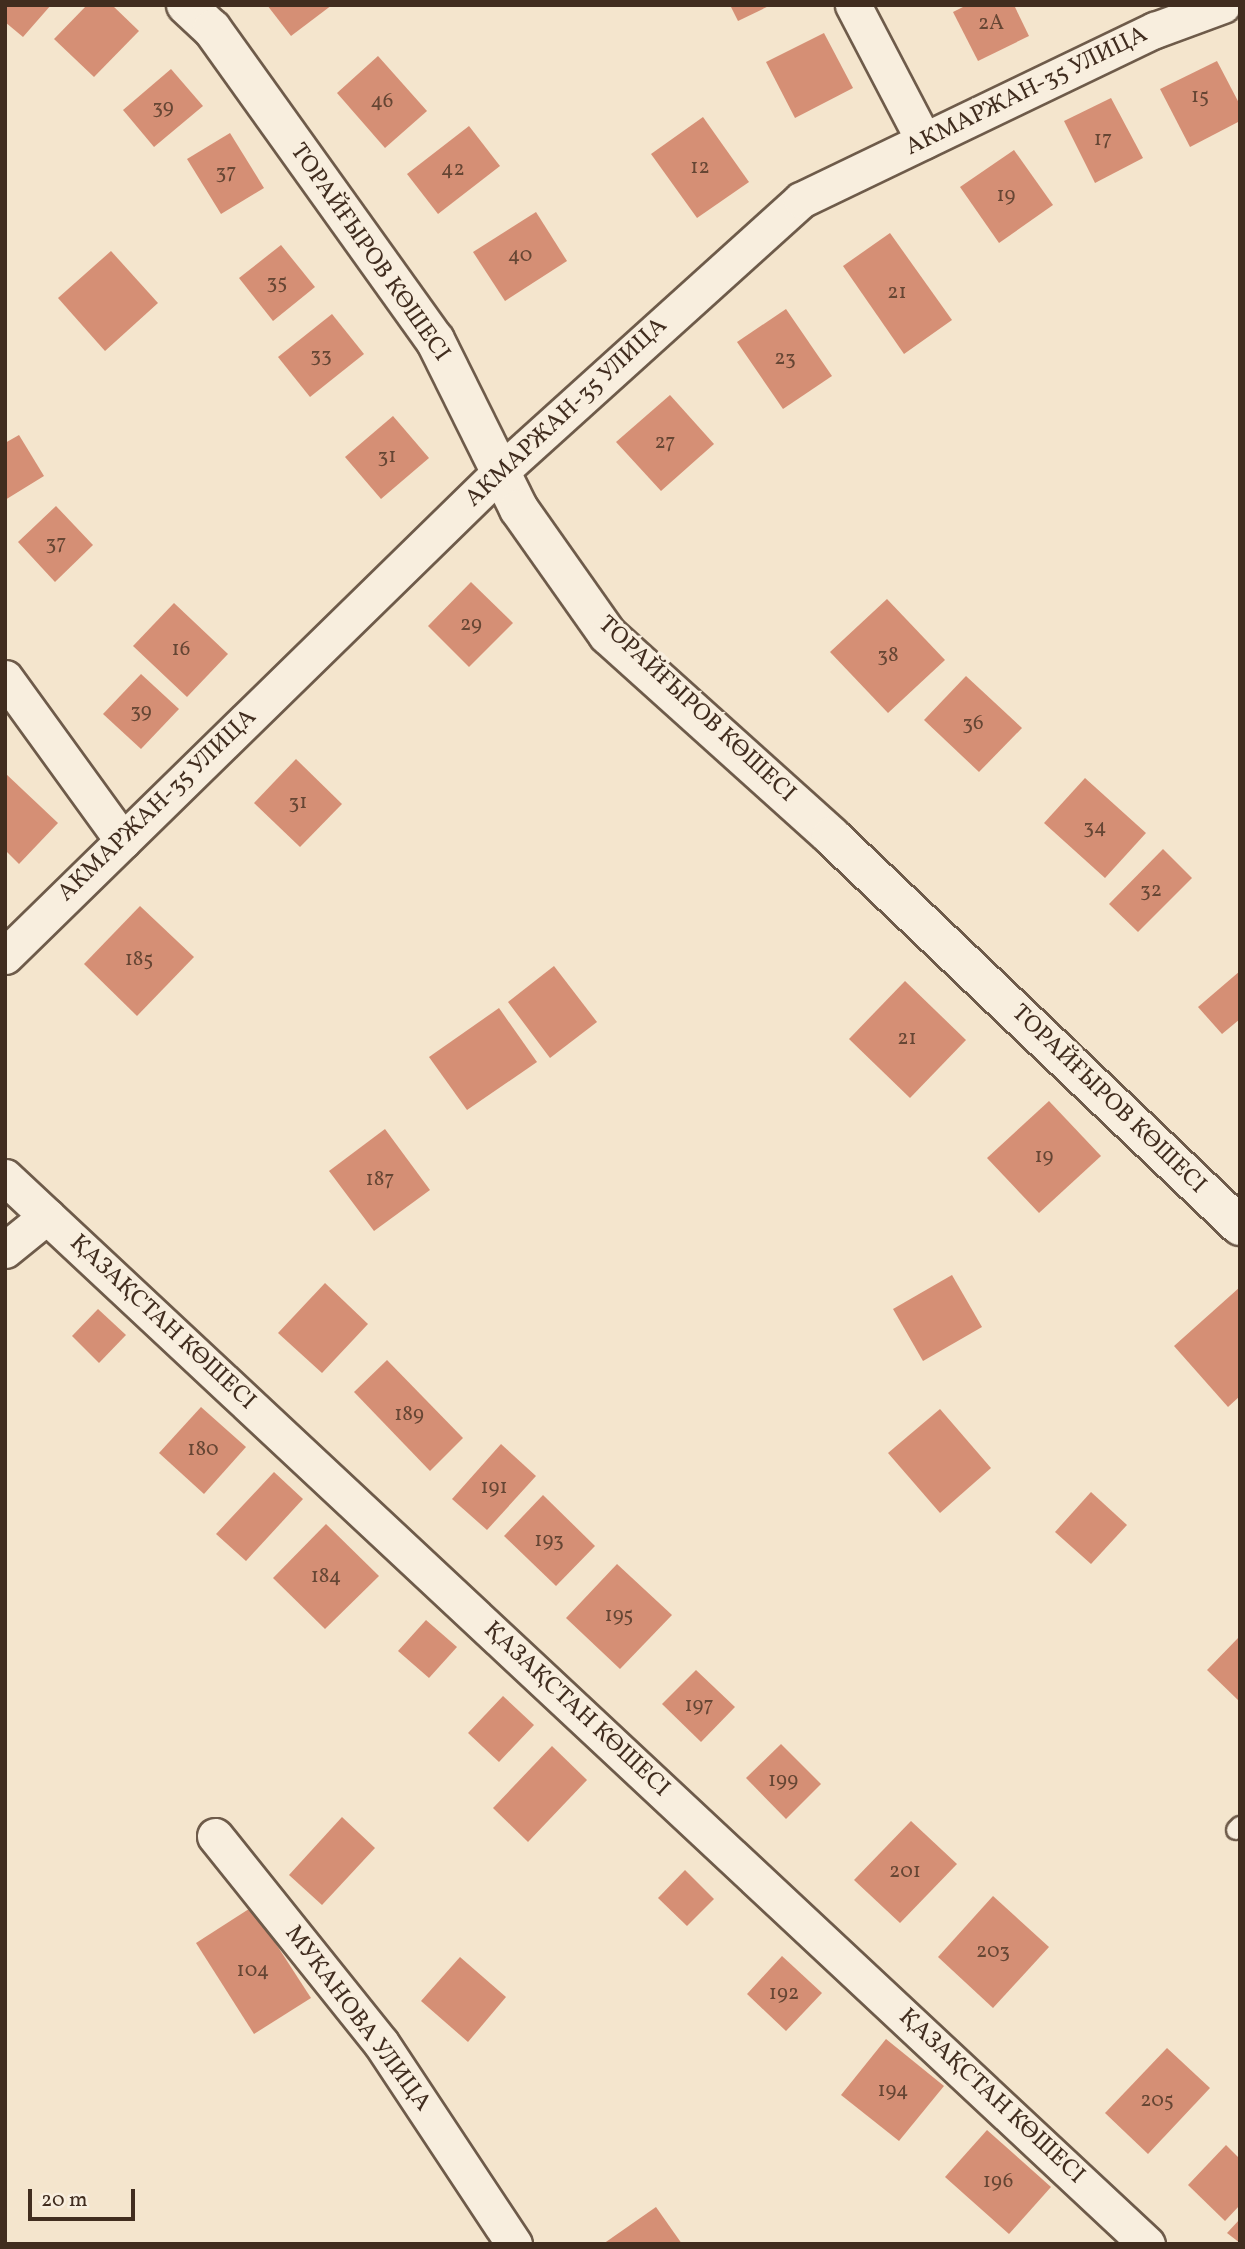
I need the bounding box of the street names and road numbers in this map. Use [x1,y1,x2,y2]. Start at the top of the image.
street label: АКМАРЖАН-35 УЛИЦА [902,21,1152,163]
street label: ТОРАЙҒЫРОВ КӨШЕСІ [283,138,455,368]
street label: АКМАРЖАН-35 УЛИЦА [460,312,674,514]
street label: ТОРАЙҒЫРОВ КӨШЕСІ [591,611,801,809]
street label: АКМАРЖАН-35 УЛИЦА [53,704,263,908]
street label: ТОРАЙҒЫРОВ КӨШЕСІ [1005,1000,1211,1200]
street label: ҚАЗАҚСТАН КӨШЕСІ [63,1229,261,1417]
street label: ҚАЗАҚСТАН КӨШЕСІ [477,1616,675,1804]
street label: МУКАНОВА УЛИЦА [278,1920,436,2118]
street label: ҚАЗАҚСТАН КӨШЕСІ [892,2003,1090,2191]

